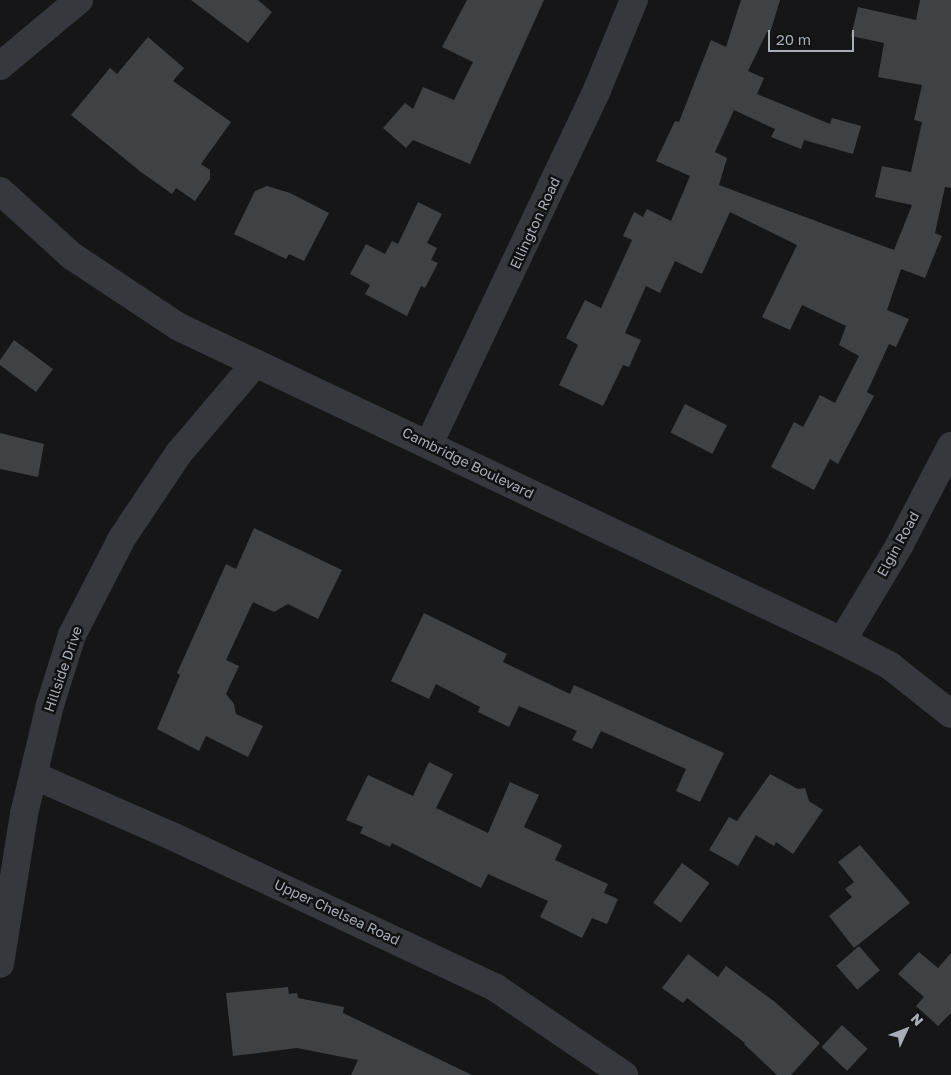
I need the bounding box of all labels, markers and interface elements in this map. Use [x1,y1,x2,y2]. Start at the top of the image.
scale bar [771,20,857,52]
text: 20 m [776,30,811,48]
street label: Ellington Road [506,175,564,271]
street label: Cambridge Boulevard [400,424,536,502]
street label: Elgin Road [873,509,923,579]
street label: Hillside Drive [40,624,86,714]
street label: Upper Chelsea Road [272,876,402,948]
north arrow [881,1005,931,1055]
text: N [907,1010,927,1029]

